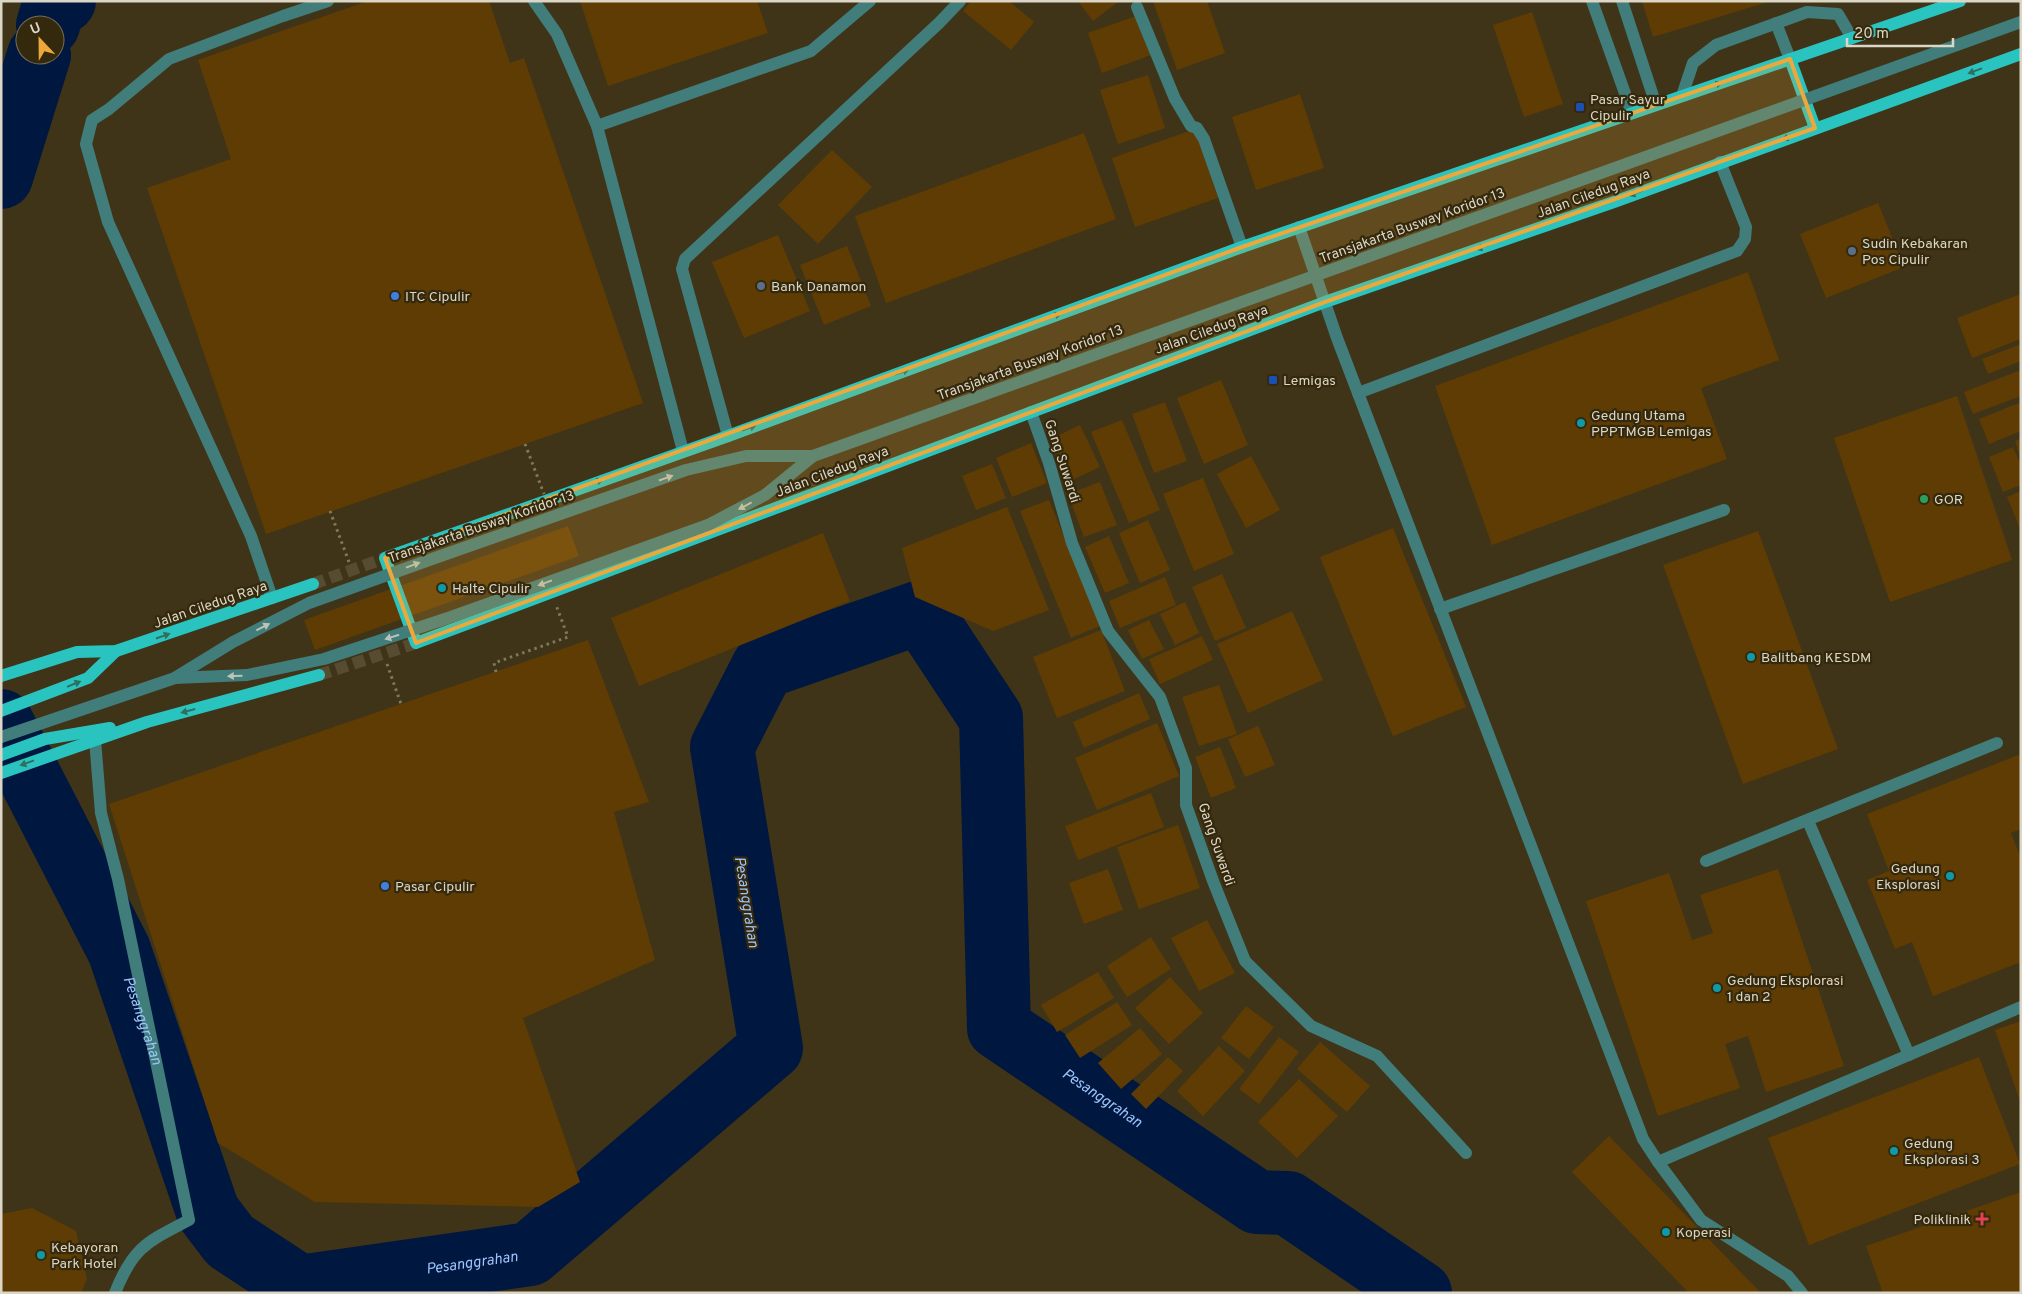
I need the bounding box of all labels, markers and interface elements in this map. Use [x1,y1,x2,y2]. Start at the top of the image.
north arrow [15,15,65,65]
scale bar [1847,15,1953,47]
text: U [28,20,43,39]
text: 20 m [1854,25,1889,44]
one-way arrow [1967,67,1982,75]
one-way arrow [1708,81,1723,89]
place label: Pasar Sayur Cipulir [1590,92,1666,125]
marker: Pasar Sayur Cipulir [1574,101,1586,113]
one-way arrow [1781,133,1796,141]
street label: Jalan Ciledug Raya [1535,166,1652,223]
street label: Transjakarta Busway Koridor 13 [1317,185,1508,268]
one-way arrow [1629,190,1644,197]
place label: Sudin Kebakaran Pos Cipulir [1862,236,1968,269]
one-way arrow [1475,243,1490,251]
marker: Sudin Kebakaran Pos Cipulir [1846,245,1858,257]
place label: Bank Danamon [771,279,867,296]
marker: Bank Danamon [755,280,767,292]
place label: ITC Cipulir [405,289,470,306]
marker: ITC Cipulir [389,290,401,302]
street label: Jalan Ciledug Raya [1153,302,1270,359]
one-way arrow [1047,312,1062,319]
street label: Transjakarta Busway Koridor 13 [935,322,1126,405]
one-way arrow [895,368,910,376]
place label: Lemigas [1283,373,1336,390]
marker: Lemigas [1267,374,1279,386]
place label: Gedung Utama PPPTMGB Lemigas [1591,408,1712,441]
marker: Gedung Utama PPPTMGB Lemigas [1575,417,1587,429]
street label: Gang Suwardi [1040,418,1083,505]
one-way arrow [742,424,757,431]
street label: Jalan Ciledug Raya [774,443,891,502]
one-way arrow [658,473,673,481]
one-way arrow [589,478,604,486]
street label: Transjakarta Busway Koridor 13 [386,487,577,567]
place label: GOR [1934,492,1963,509]
marker: GOR [1918,493,1930,505]
one-way arrow [739,501,752,510]
one-way arrow [406,561,421,569]
street label: Jalan Ciledug Raya [151,578,270,633]
one-way arrow [537,579,552,587]
place label: Halte Cipulir [452,581,530,598]
marker: Halte Cipulir [436,582,448,594]
one-way arrow [256,623,270,631]
one-way arrow [155,631,170,639]
one-way arrow [384,634,399,641]
place label: Balitbang KESDM [1761,650,1871,667]
marker: Balitbang KESDM [1745,651,1757,663]
one-way arrow [226,672,242,680]
one-way arrow [66,679,81,687]
one-way arrow [180,707,195,715]
one-way arrow [19,760,34,767]
street label: Gang Suwardi [1193,801,1238,888]
water label: Pesanggrahan [729,855,762,949]
place label: Gedung Eksplorasi [1876,861,1940,894]
marker: Gedung Eksplorasi [1944,870,1956,882]
place label: Pasar Cipulir [395,879,475,896]
marker: Pasar Cipulir [379,880,391,892]
place label: Gedung Eksplorasi 1 dan 2 [1727,973,1844,1006]
water label: Pesanggrahan [118,974,165,1068]
marker: Gedung Eksplorasi 1 dan 2 [1711,982,1723,994]
water label: Pesanggrahan [1058,1065,1145,1133]
place label: Gedung Eksplorasi 3 [1904,1136,1980,1169]
marker: Gedung Eksplorasi 3 [1888,1145,1900,1157]
place label: Poliklinik [1914,1212,1971,1229]
marker: Poliklinik [1975,1212,1989,1226]
place label: Koperasi [1676,1225,1731,1242]
marker: Koperasi [1660,1226,1672,1238]
place label: Kebayoran Park Hotel [51,1240,119,1273]
water label: Pesanggrahan [425,1248,519,1280]
marker: Kebayoran Park Hotel [35,1249,47,1261]

